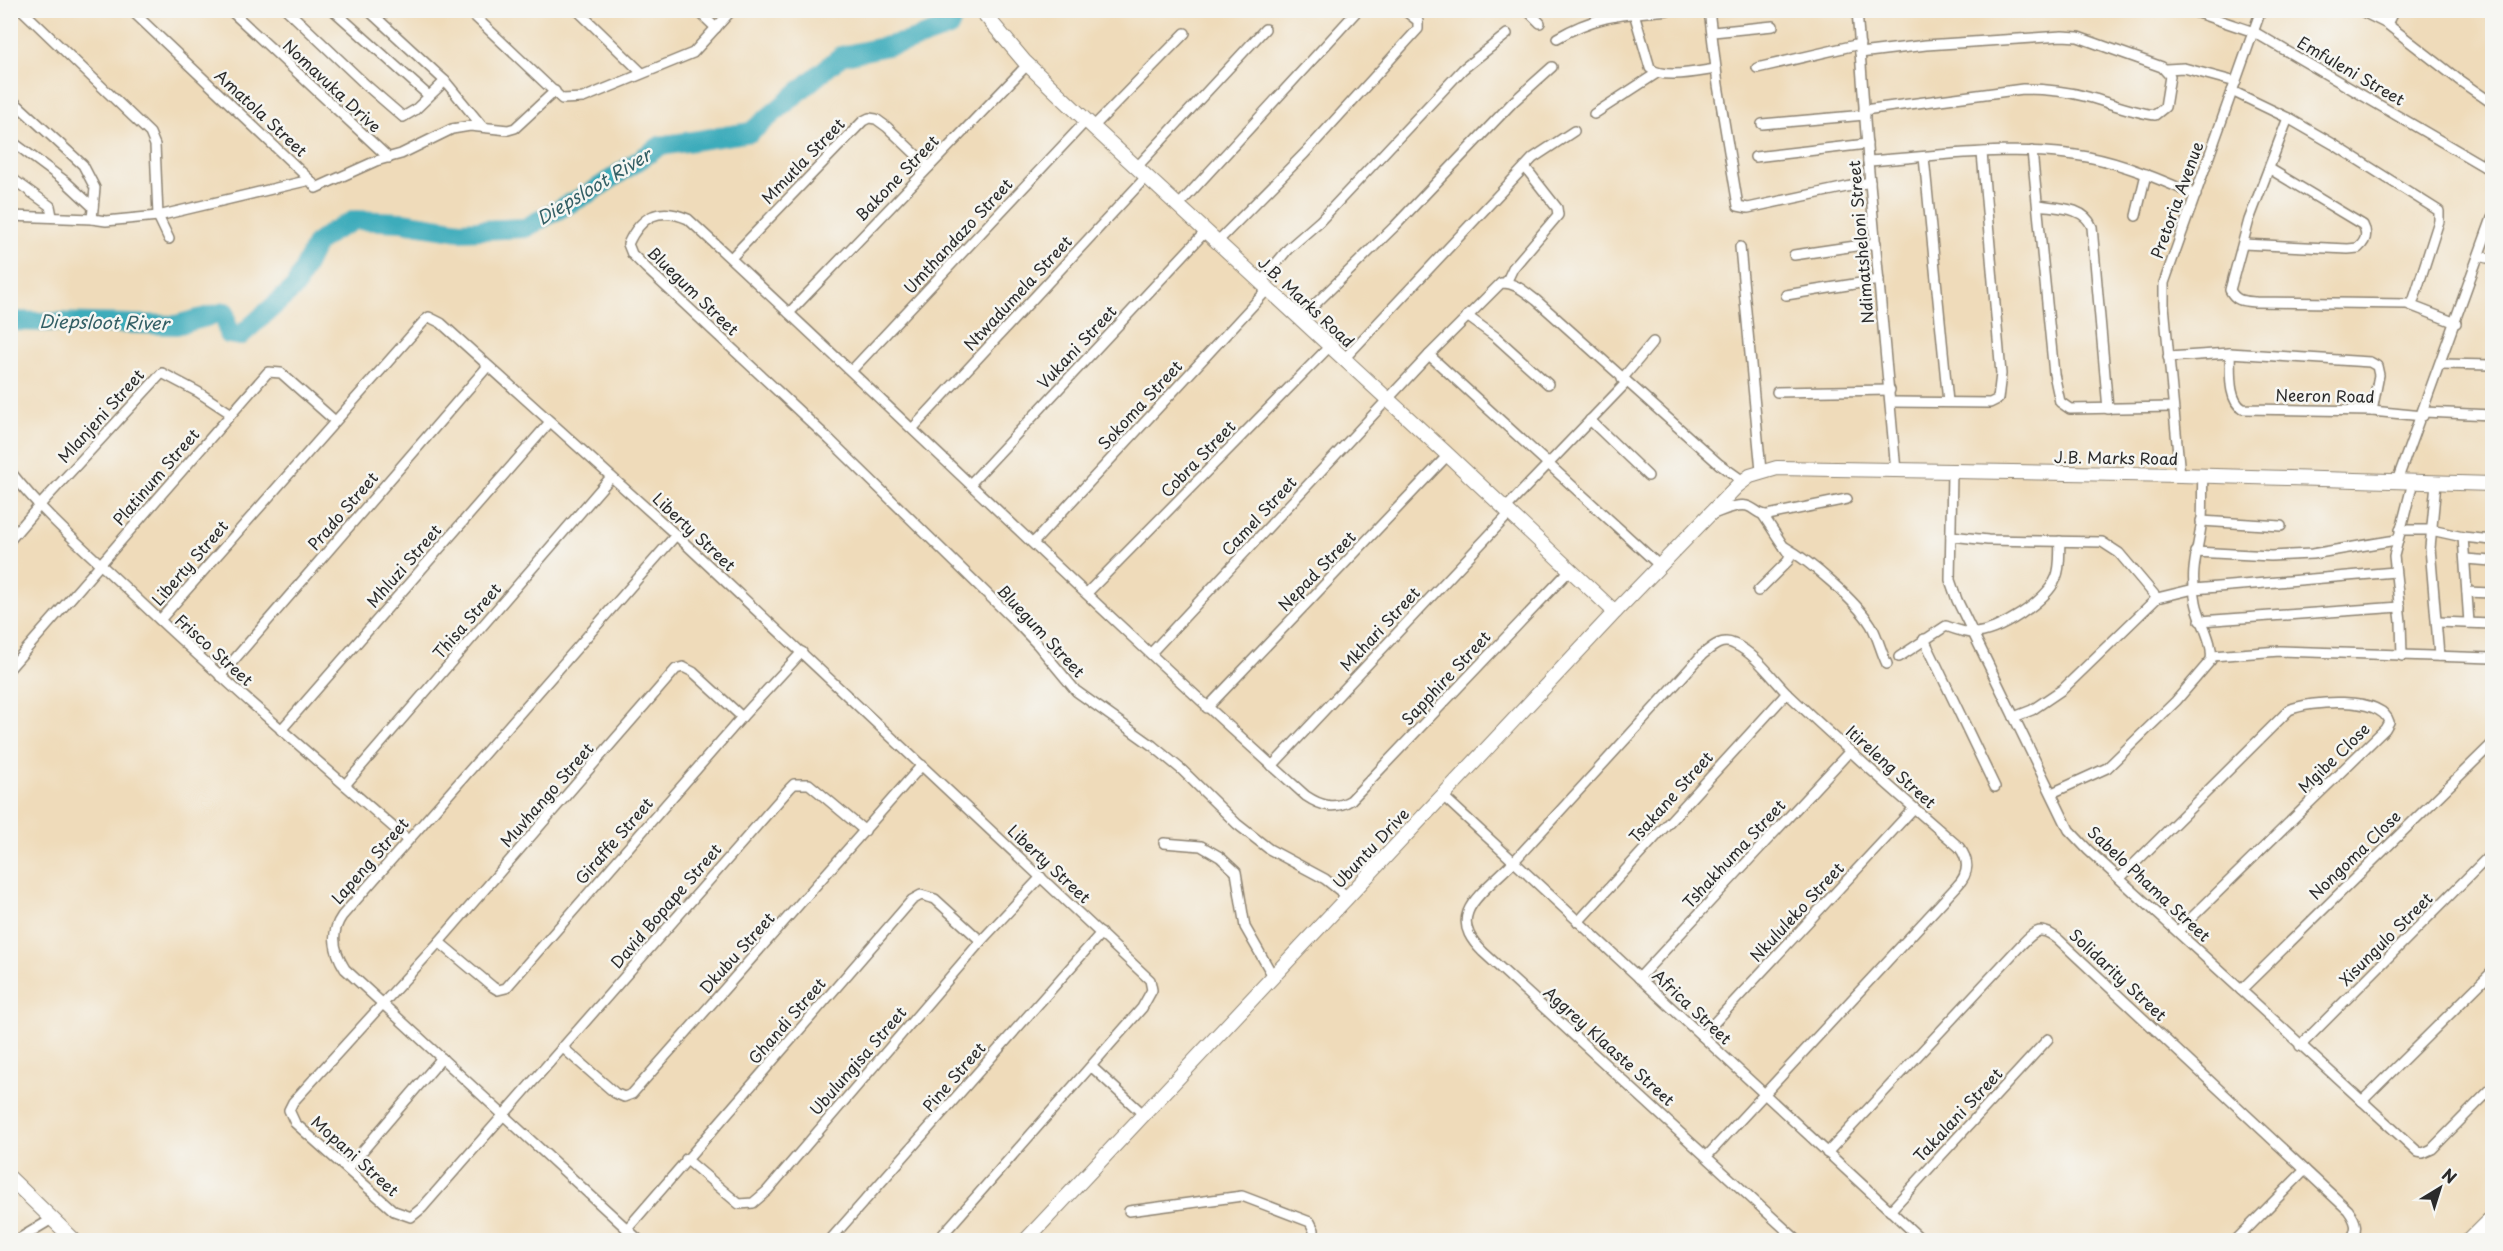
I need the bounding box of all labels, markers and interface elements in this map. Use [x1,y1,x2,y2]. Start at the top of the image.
street label: Emfuleni Street [2293,30,2410,111]
street label: Nomavuka Drive [278,33,387,137]
street label: Amatola Street [210,63,313,162]
street label: Mmutla Street [755,112,850,209]
street label: Bakone Street [849,128,944,226]
street label: Pretoria Avenue [2144,138,2208,261]
water label: Diepsloot River [531,139,658,231]
street label: Ndimatsheloni Street [1841,159,1879,325]
street label: Umthandazo Street [897,172,1018,298]
street label: Ntwadumela Street [958,229,1077,355]
street label: Bluegum Street [642,240,745,341]
street label: J.B. Marks Road [1253,250,1360,352]
street label: Vukani Street [1031,299,1122,393]
water label: Diepsloot River [39,307,172,336]
street label: Sokoma Street [1091,354,1187,454]
street label: Mlanjeni Street [51,363,149,468]
street label: Neeron Road [2275,382,2375,408]
street label: Cobra Street [1154,414,1241,502]
street label: Platinum Street [106,422,204,530]
street label: J.B. Marks Road [2054,444,2178,470]
street label: Prado Street [301,466,383,555]
street label: Camel Street [1215,470,1302,560]
street label: Liberty Street [648,486,742,577]
street label: Liberty Street [145,514,233,610]
street label: Mhluzi Street [360,518,447,612]
street label: Nepad Street [1272,525,1361,616]
street label: Thisa Street [427,577,506,664]
street label: Bluegum Street [992,579,1091,682]
street label: Mkhari Street [1334,580,1425,676]
street label: Frisco Street [170,608,259,691]
street label: Sapphire Street [1395,624,1496,730]
street label: Mgibe Close [2292,717,2375,798]
street label: Itireleng Street [1841,719,1942,814]
street label: Muvhango Street [494,736,599,852]
street label: Tsakane Street [1623,745,1718,847]
street label: Giraffe Street [569,791,658,889]
street label: Tshakhuma Street [1676,793,1791,913]
street label: Ubuntu Drive [1326,801,1414,893]
street label: Nongoma Close [2303,804,2406,904]
street label: Lapeng Street [325,811,414,909]
street label: Liberty Street [1003,818,1097,909]
street label: Sabelo Phama Street [2083,820,2217,947]
street label: David Bopape Street [604,837,727,973]
street label: Nkululeko Street [1744,856,1849,966]
street label: Xisungulo Street [2333,886,2438,990]
street label: Dkubu Street [693,906,780,998]
street label: Solidarity Street [2065,923,2173,1026]
street label: Africa Street [1648,963,1738,1050]
street label: Ghandi Street [742,972,831,1069]
street label: Aggrey Klaaste Street [1539,980,1681,1111]
street label: Ubulungisa Street [803,1000,912,1120]
street label: Pine Street [916,1036,990,1116]
street label: Takalani Street [1907,1062,2008,1167]
street label: Mopani Street [306,1109,405,1202]
north arrow [2410,1158,2470,1218]
text: N [2437,1162,2462,1189]

